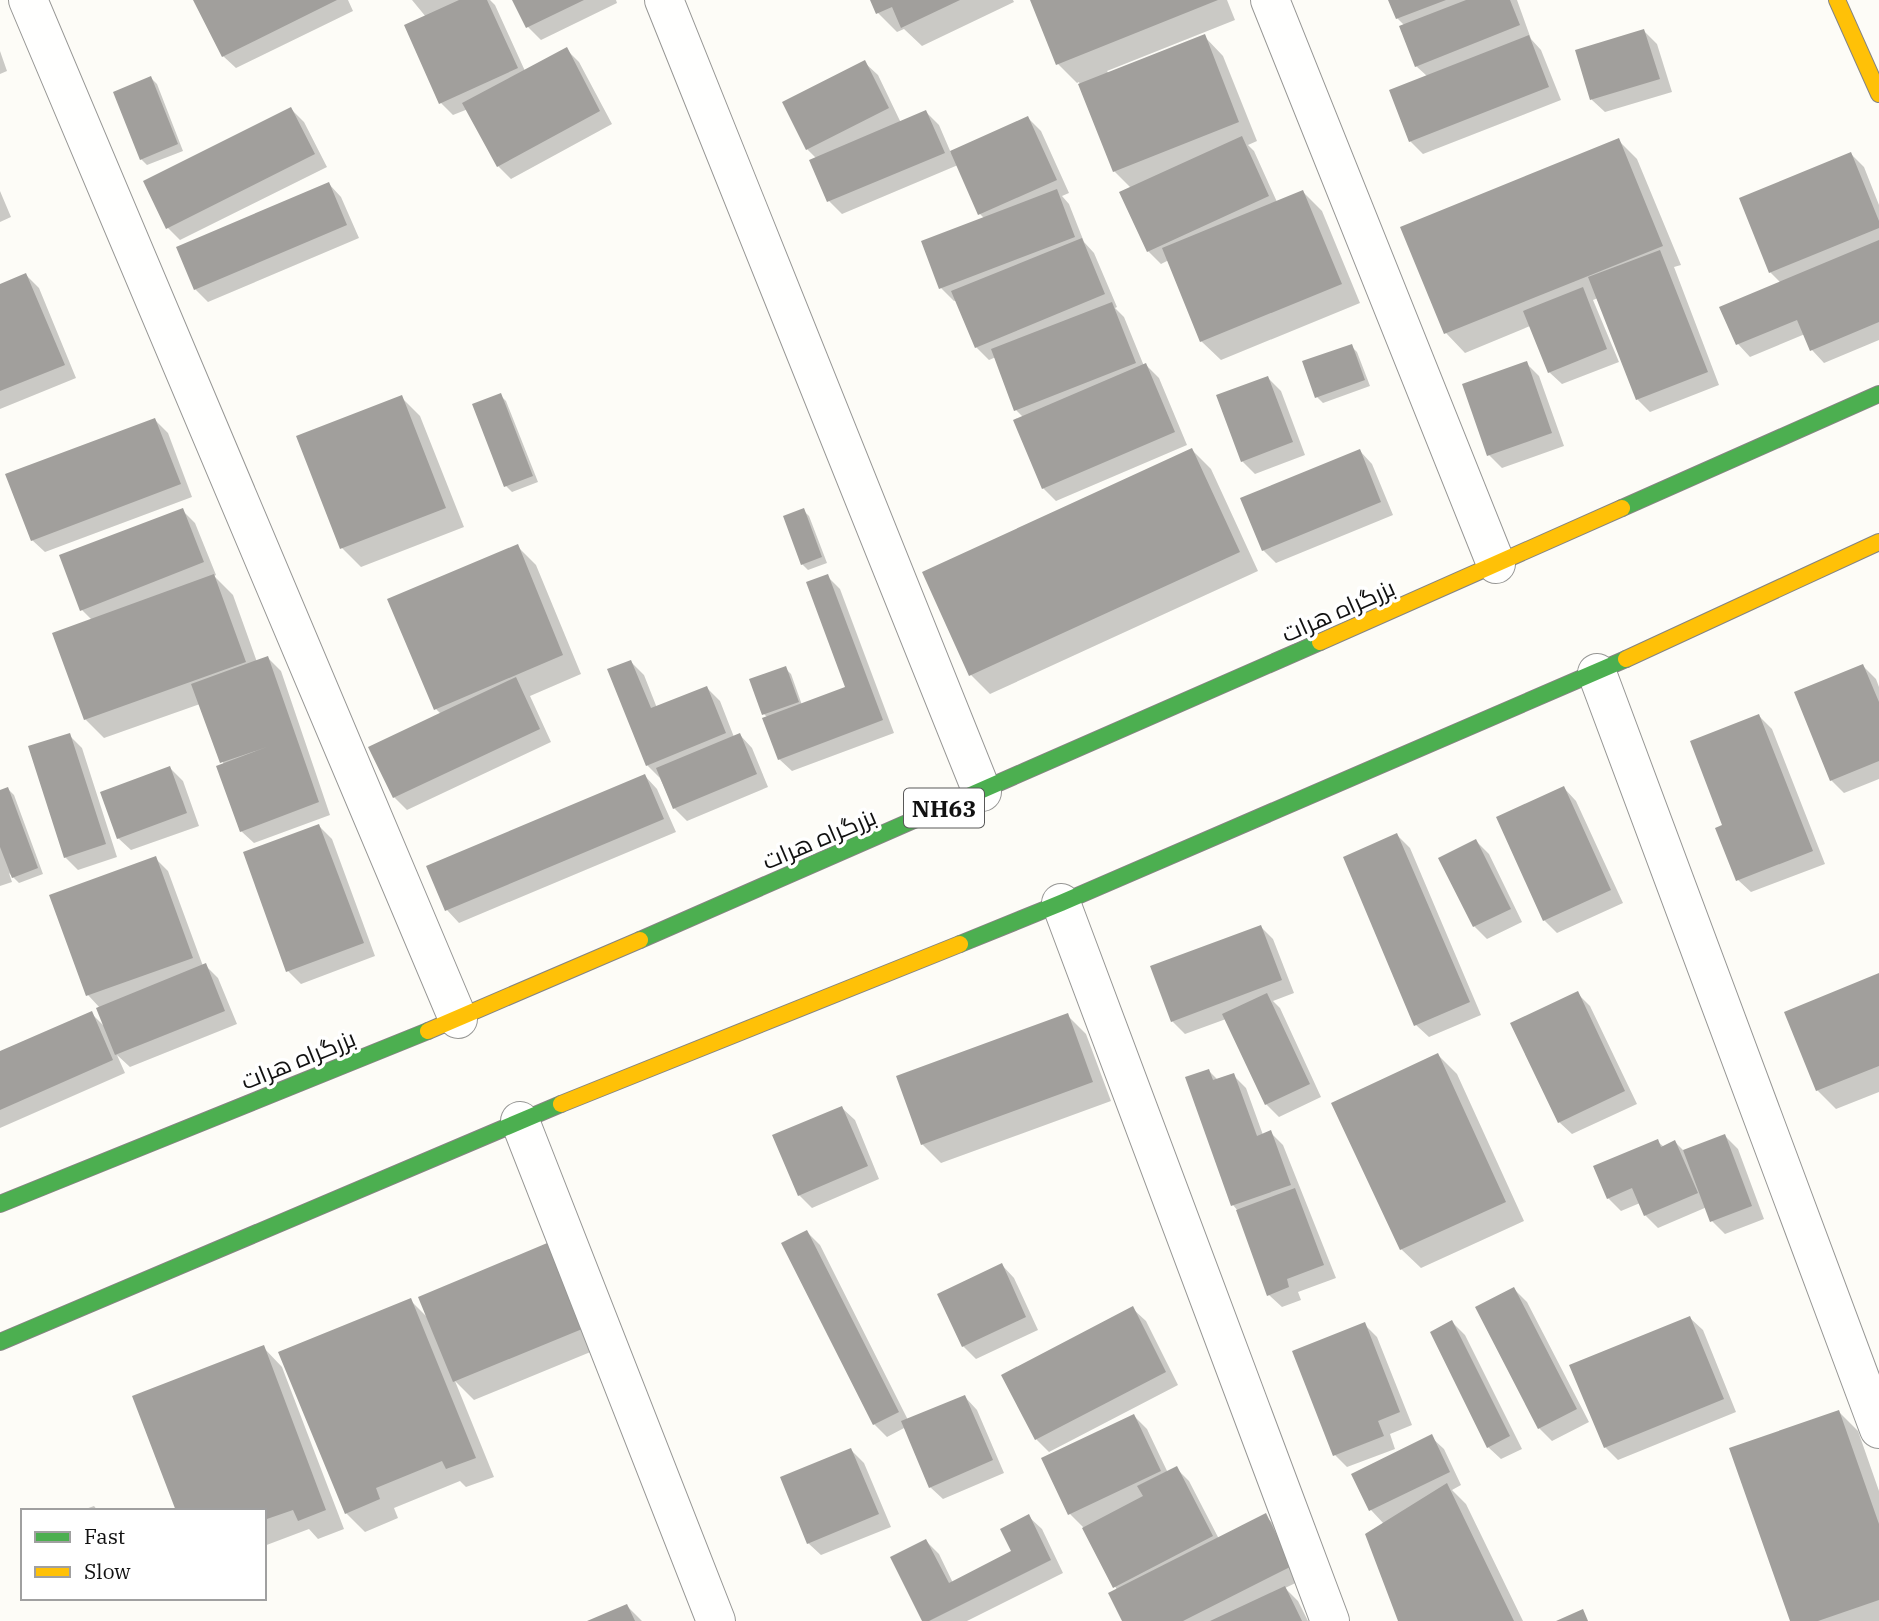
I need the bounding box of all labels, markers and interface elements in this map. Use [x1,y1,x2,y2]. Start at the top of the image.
street label: بزرگراه هرات [1276,571,1400,649]
road number: NH63 [904,788,984,828]
street label: بزرگراه هرات [757,800,881,876]
street label: بزرگراه هرات [236,1021,360,1097]
legend [21,1509,266,1600]
text: Fast [84,1522,125,1550]
text: Slow [84,1557,131,1585]

